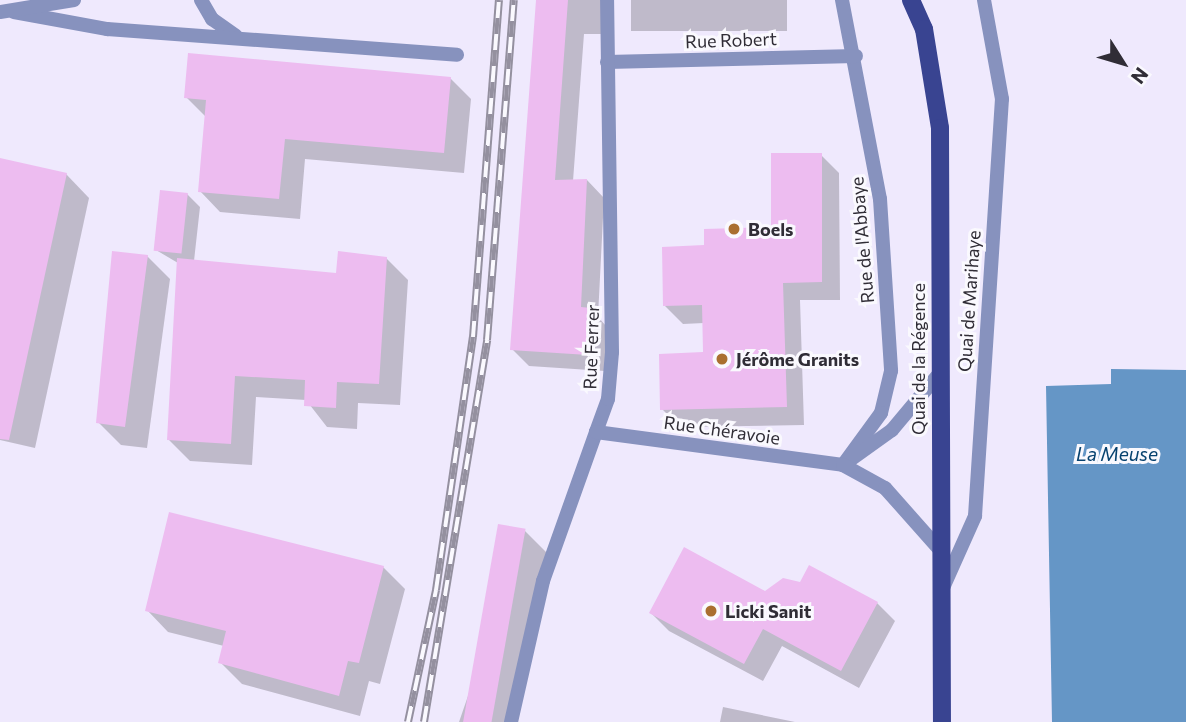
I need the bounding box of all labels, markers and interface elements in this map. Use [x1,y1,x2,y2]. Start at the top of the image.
street label: Rue Robert [685,28,777,52]
north arrow [1088,28,1158,98]
text: N [1127,63,1154,89]
street label: Rue de l'Abbaye [846,176,878,304]
place label: Boels [748,218,793,240]
marker: Boels [726,221,742,237]
street label: Quai de Marihaye [953,229,985,373]
street label: Quai de la Régence [907,283,929,435]
street label: Rue Ferrer [579,304,603,390]
place label: Jérôme Granits [736,348,859,370]
marker: Jérôme Granits [714,351,730,367]
street label: Rue Chéravoie [663,411,781,449]
water label: La Meuse [1076,443,1158,465]
place label: Licki Sanit [725,600,811,622]
marker: Licki Sanit [703,603,719,619]

